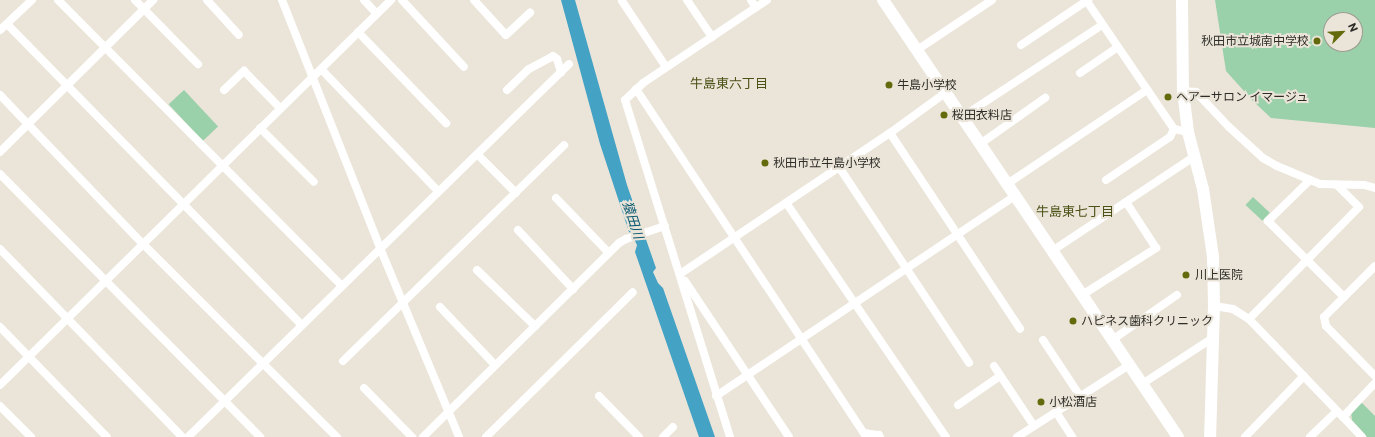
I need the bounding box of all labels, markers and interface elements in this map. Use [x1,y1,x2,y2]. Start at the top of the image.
north arrow [1323,12,1363,52]
text: N [1346,21,1361,34]
place label: 秋田市立城南中学校 [1201,34,1309,48]
marker: 秋田市立城南中学校 [1312,36,1322,46]
district label: 牛島東六丁目 [690,75,768,91]
place label: 牛島小学校 [897,78,957,92]
marker: 牛島小学校 [884,80,894,90]
place label: ヘアーサロン イマージュ [1176,90,1310,104]
marker: ヘアーサロン イマージュ [1163,92,1173,102]
place label: 桜田衣料店 [952,108,1012,122]
marker: 桜田衣料店 [939,110,949,120]
place label: 秋田市立牛島小学校 [773,156,881,170]
marker: 秋田市立牛島小学校 [760,158,770,168]
water label: 猿田川 [620,199,646,241]
district label: 牛島東七丁目 [1036,203,1114,219]
place label: 川上医院 [1195,268,1243,282]
marker: 川上医院 [1180,269,1192,281]
place label: ハピネス歯科クリニック [1081,314,1213,328]
marker: ハピネス歯科クリニック [1068,316,1078,326]
place label: 小松酒店 [1049,395,1097,409]
marker: 小松酒店 [1036,397,1046,407]

